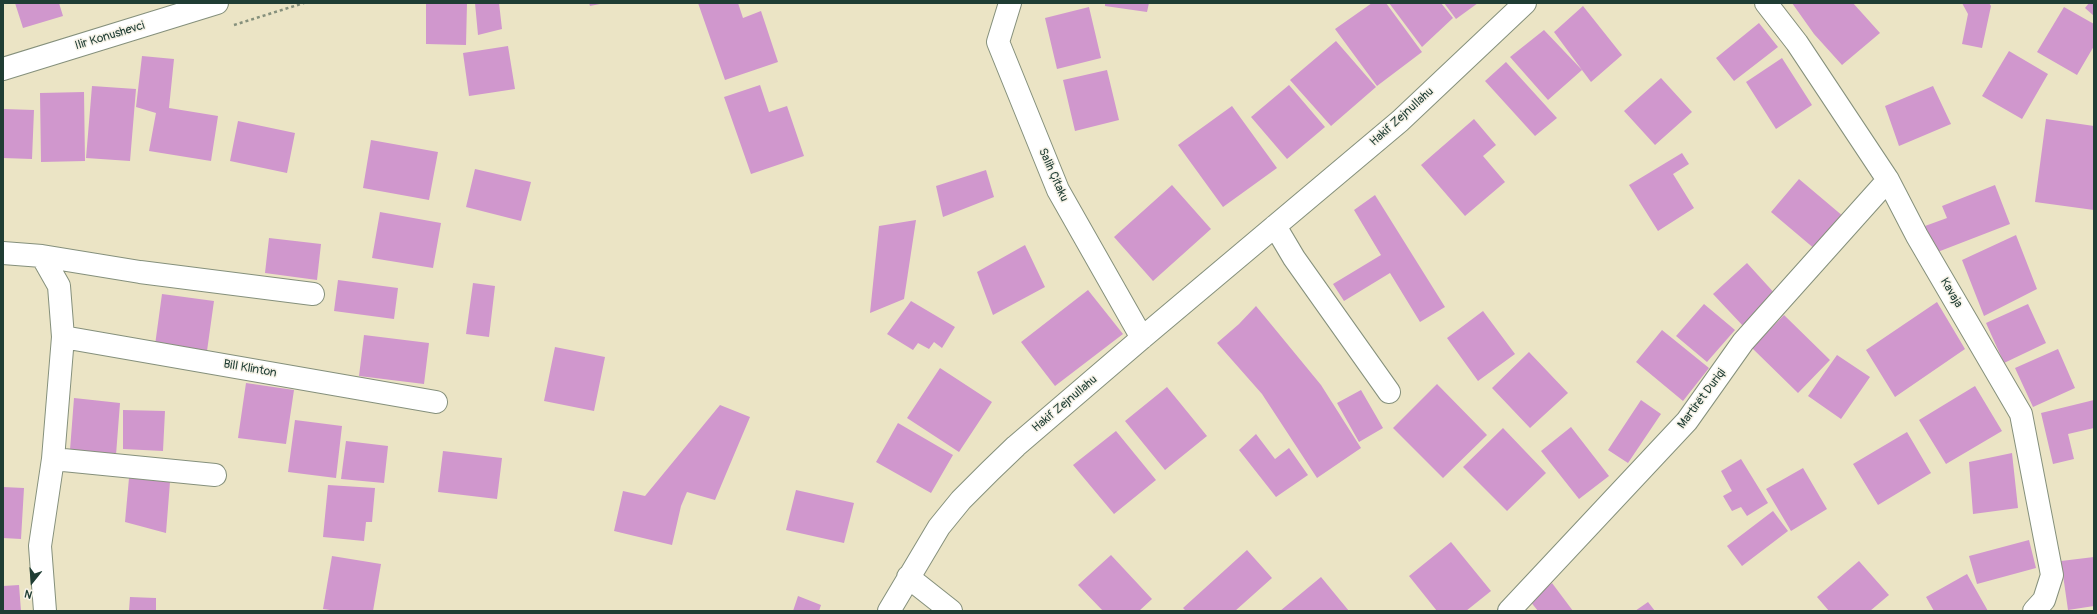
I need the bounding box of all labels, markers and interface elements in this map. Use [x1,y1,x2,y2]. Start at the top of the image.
street label: Ilir Konushevci [73,19,147,53]
street label: Hakif Zejnullahu [1367,85,1437,149]
street label: Salih Çitaku [1035,146,1071,204]
street label: Kavaja [1937,276,1965,310]
street label: Bill Klinton [222,357,278,381]
street label: Martirët Duriqi [1675,366,1729,432]
street label: Hakif Zejnullahu [1030,373,1100,435]
north arrow [12,562,52,602]
text: N [23,587,34,601]

